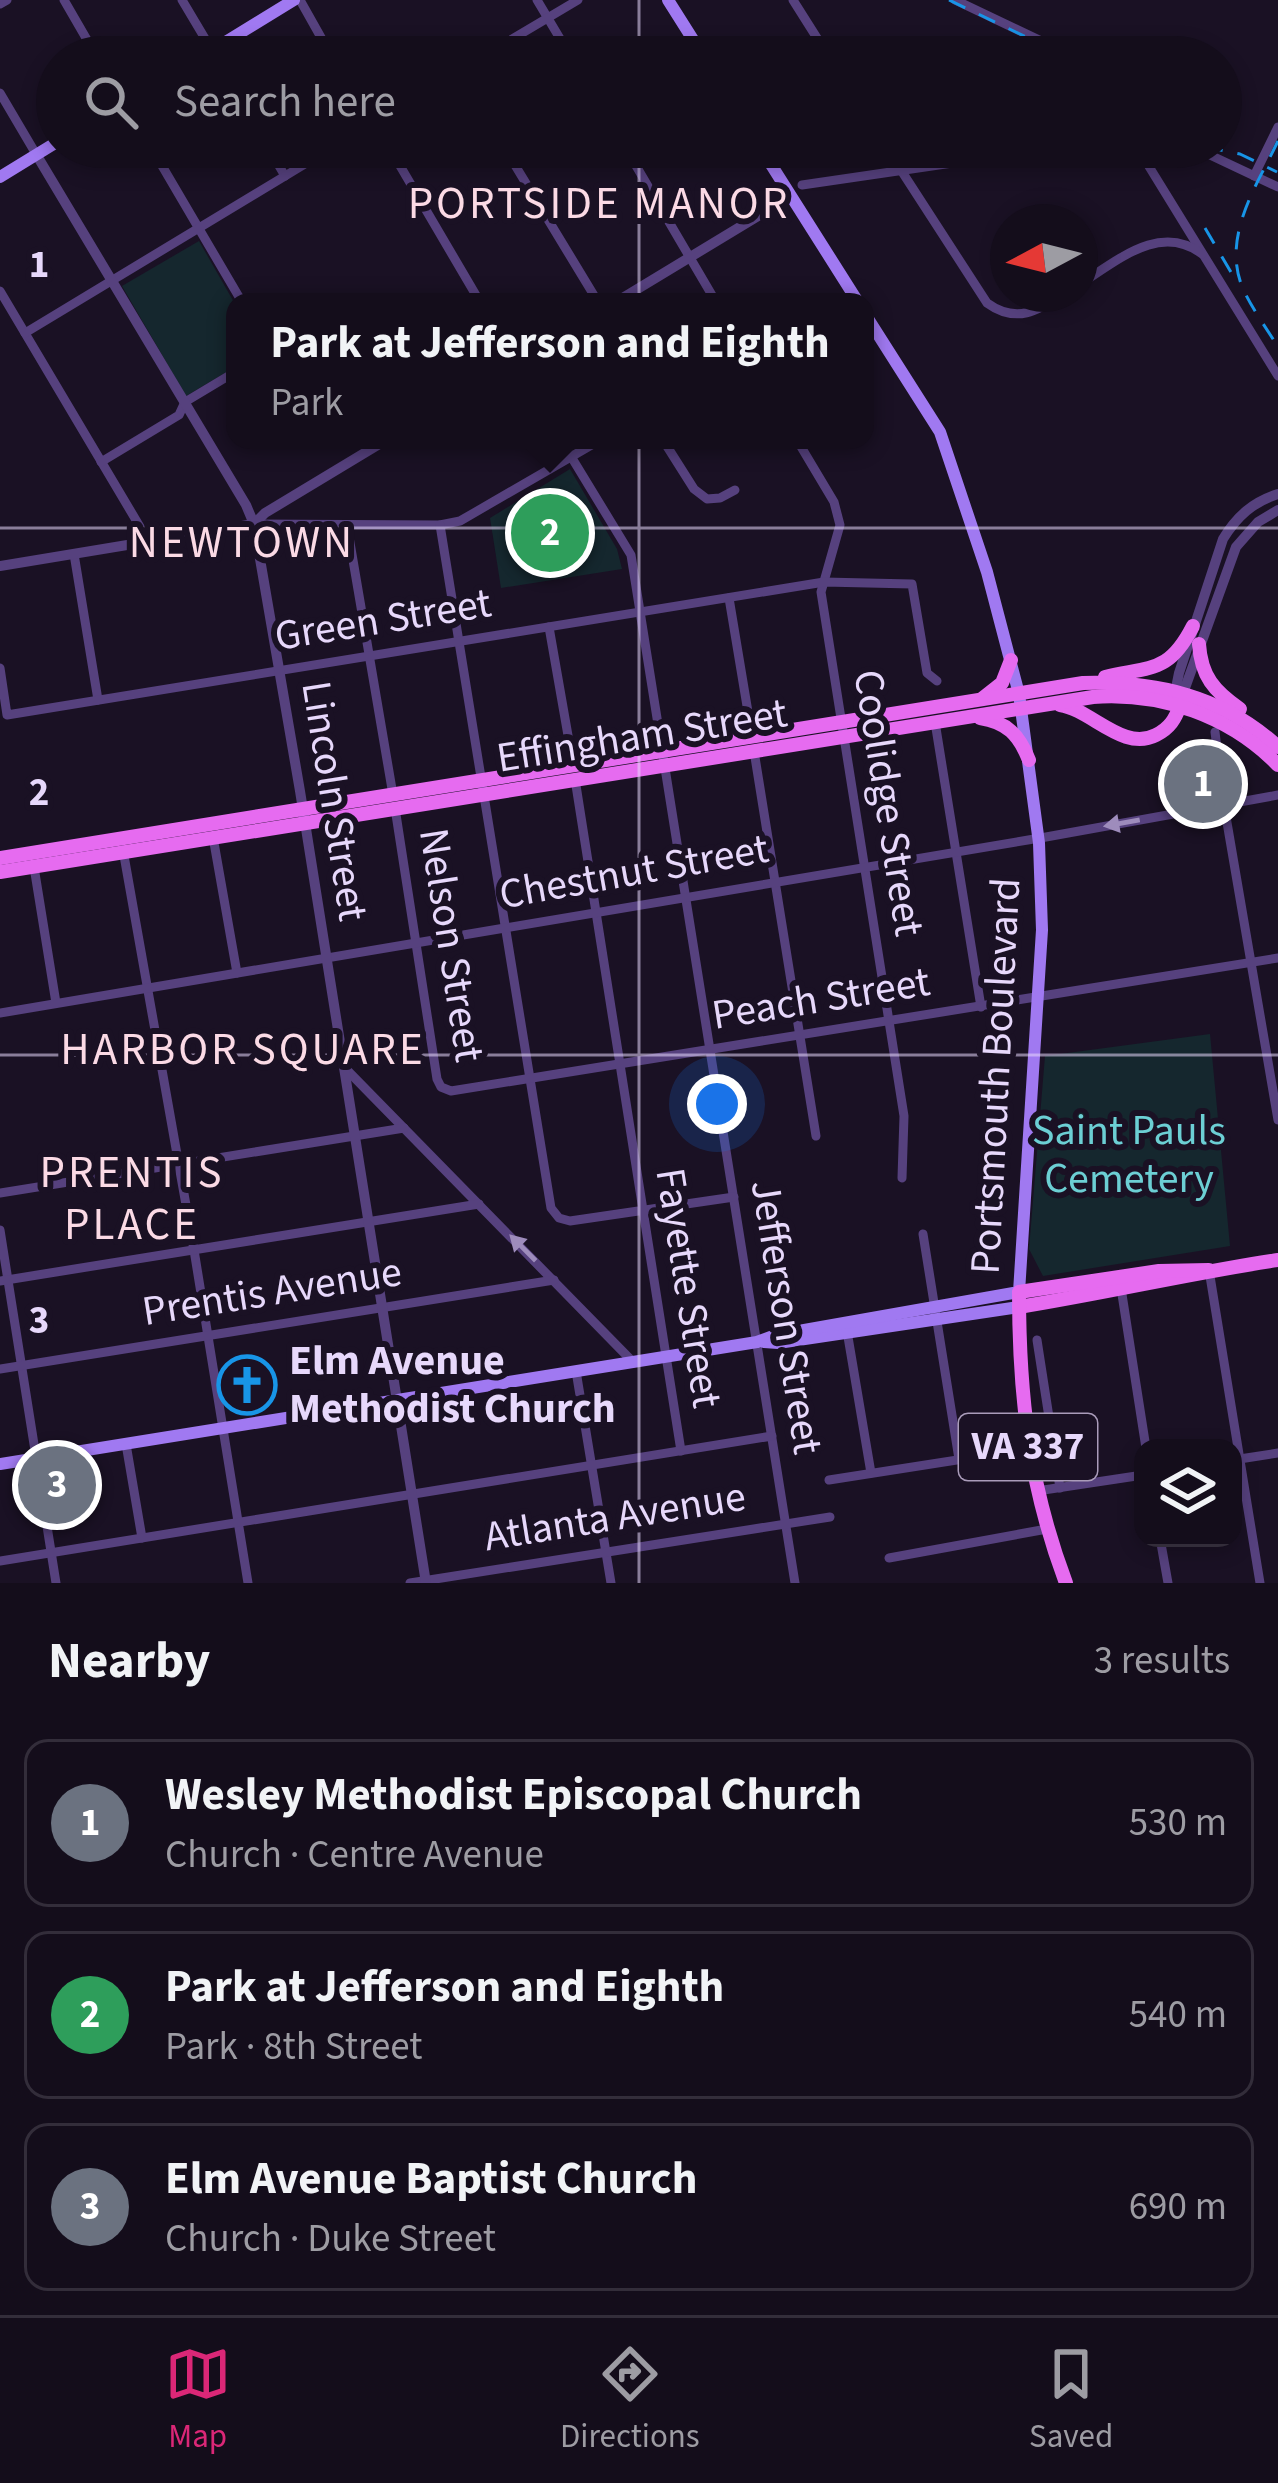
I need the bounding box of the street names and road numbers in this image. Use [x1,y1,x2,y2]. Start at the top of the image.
street label: Green Street [270,573,496,667]
street label: Coolidge Street [837,666,939,940]
street label: Lincoln Street [285,677,383,925]
street label: Effingham Street [492,683,792,789]
street label: Chestnut Street [495,819,773,925]
street label: Nelson Street [403,824,499,1066]
street label: Portsmouth Boulevard [956,876,1036,1276]
street label: Peach Street [708,952,934,1046]
street label: Fayette Street [639,1164,737,1412]
street label: Jefferson Street [735,1176,837,1458]
street label: Prentis Avenue [138,1242,406,1342]
road number: VA 337 [959,1414,1097,1480]
street label: Atlanta Avenue [480,1467,750,1567]

